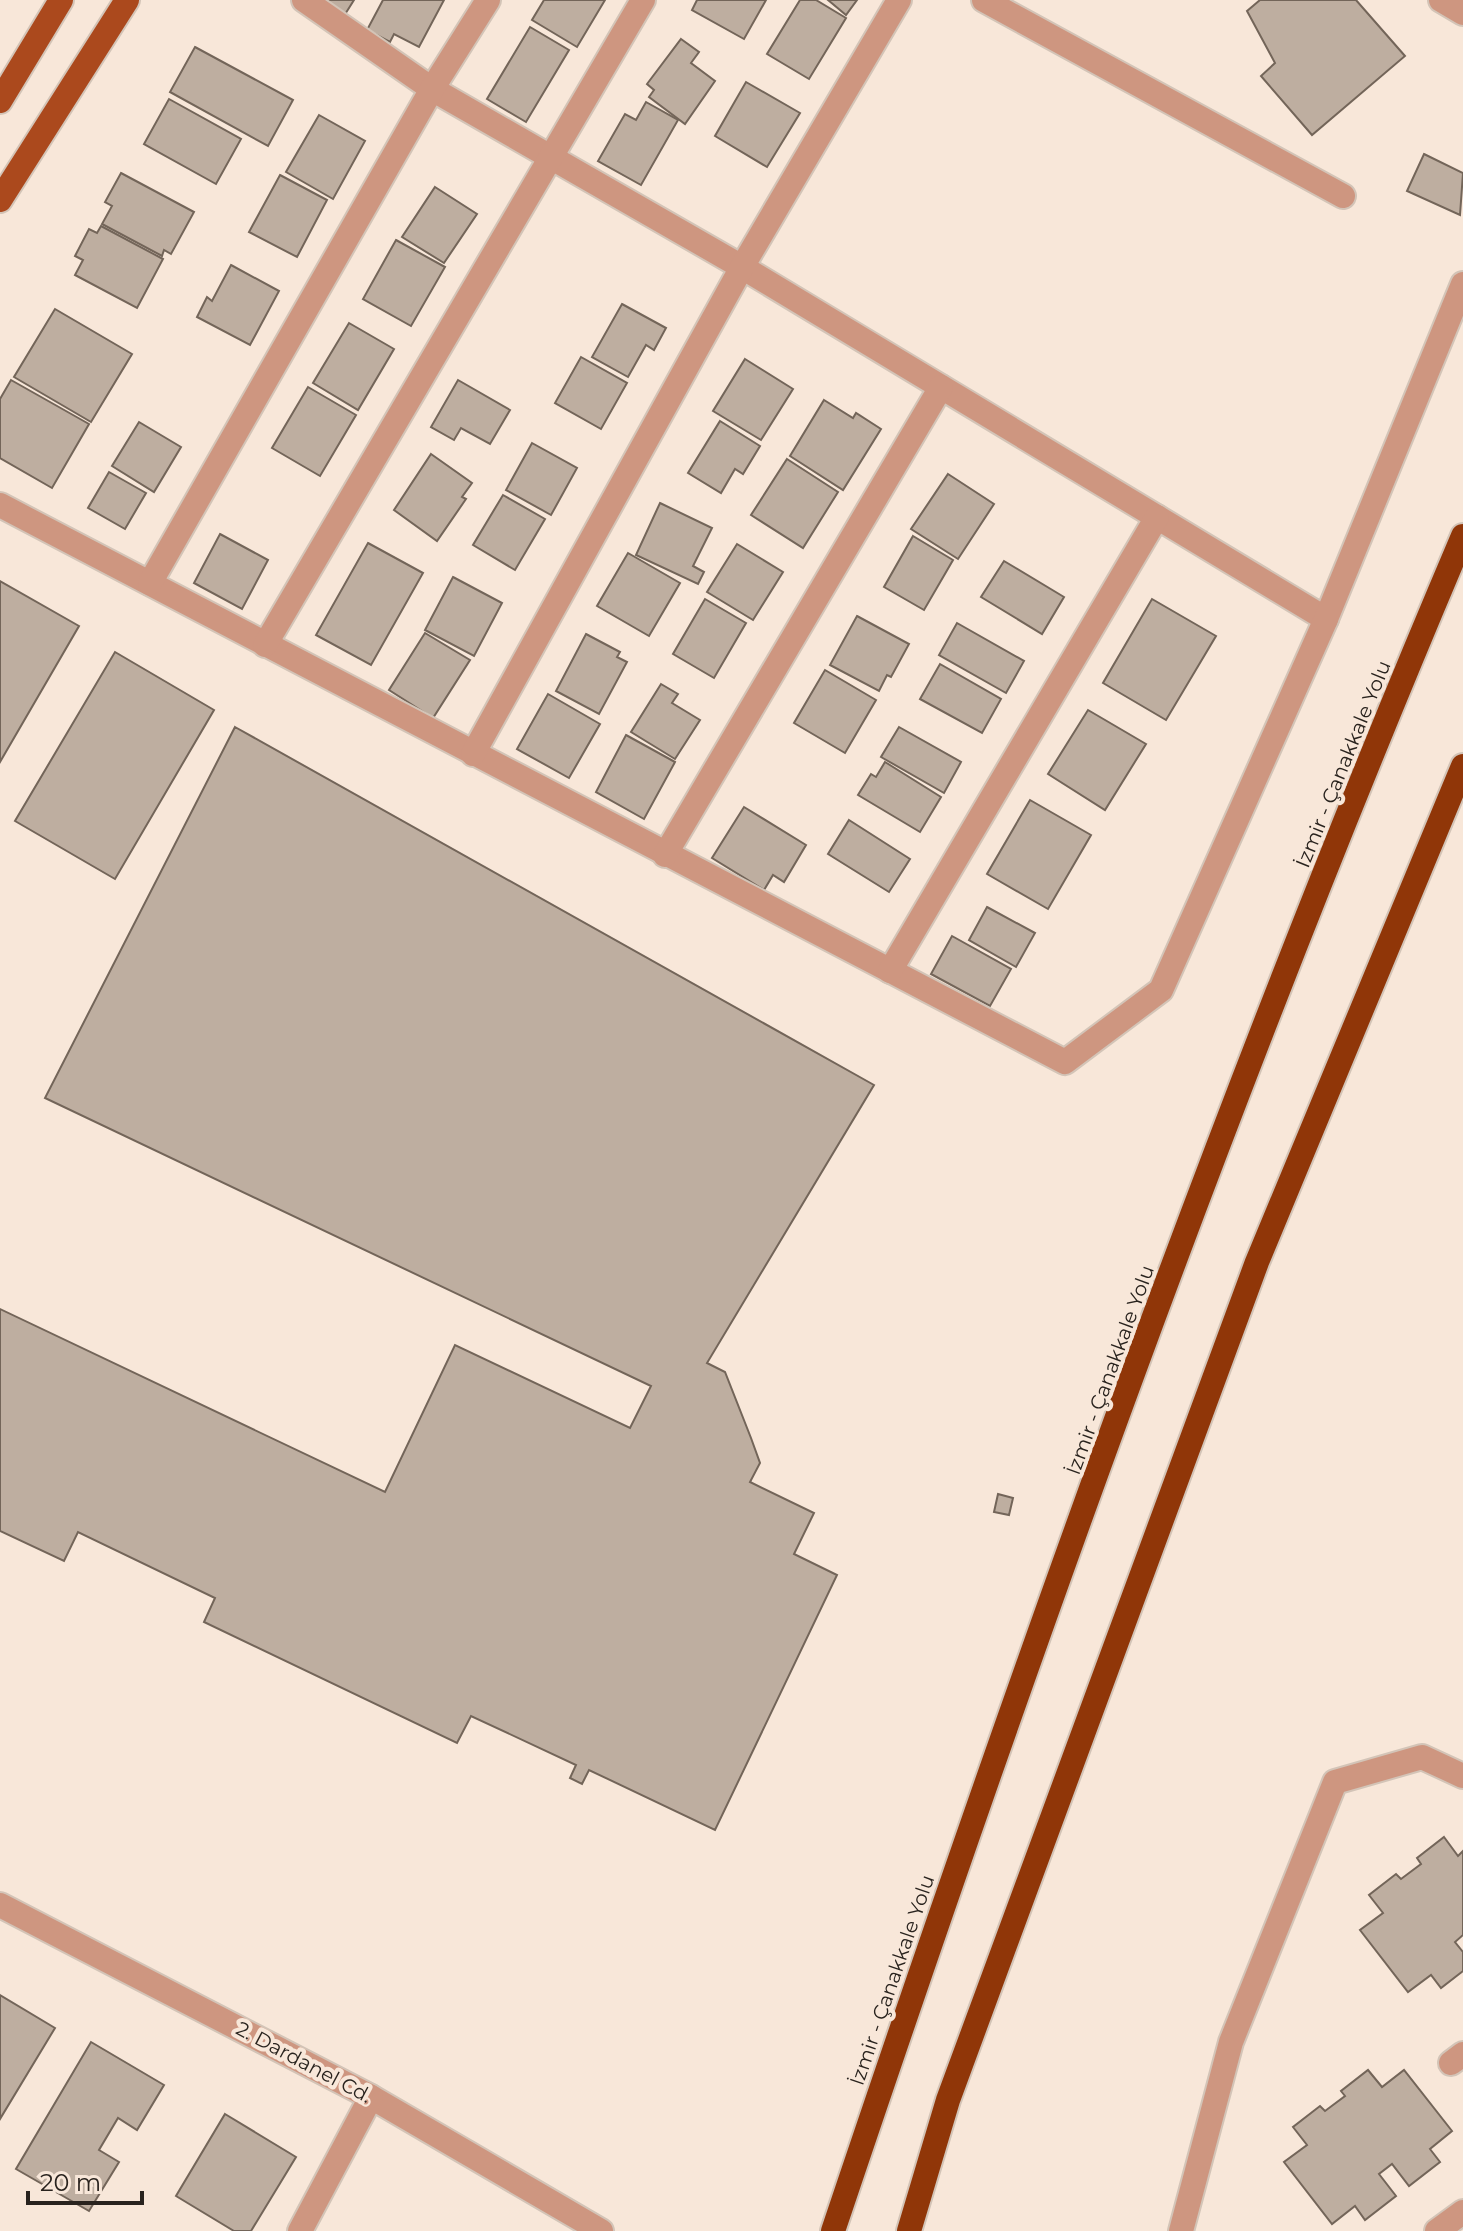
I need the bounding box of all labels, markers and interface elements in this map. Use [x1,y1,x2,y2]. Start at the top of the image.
street label: İzmir - Çanakkale Yolu [1290,657,1396,871]
street label: İzmir - Çanakkale Yolu [1061,1262,1159,1478]
street label: İzmir - Çanakkale Yolu [845,1872,939,2088]
street label: 2. Dardanel Cd. [232,2016,376,2108]
scale bar [28,2155,142,2205]
text: 20 m [40,2168,101,2197]

